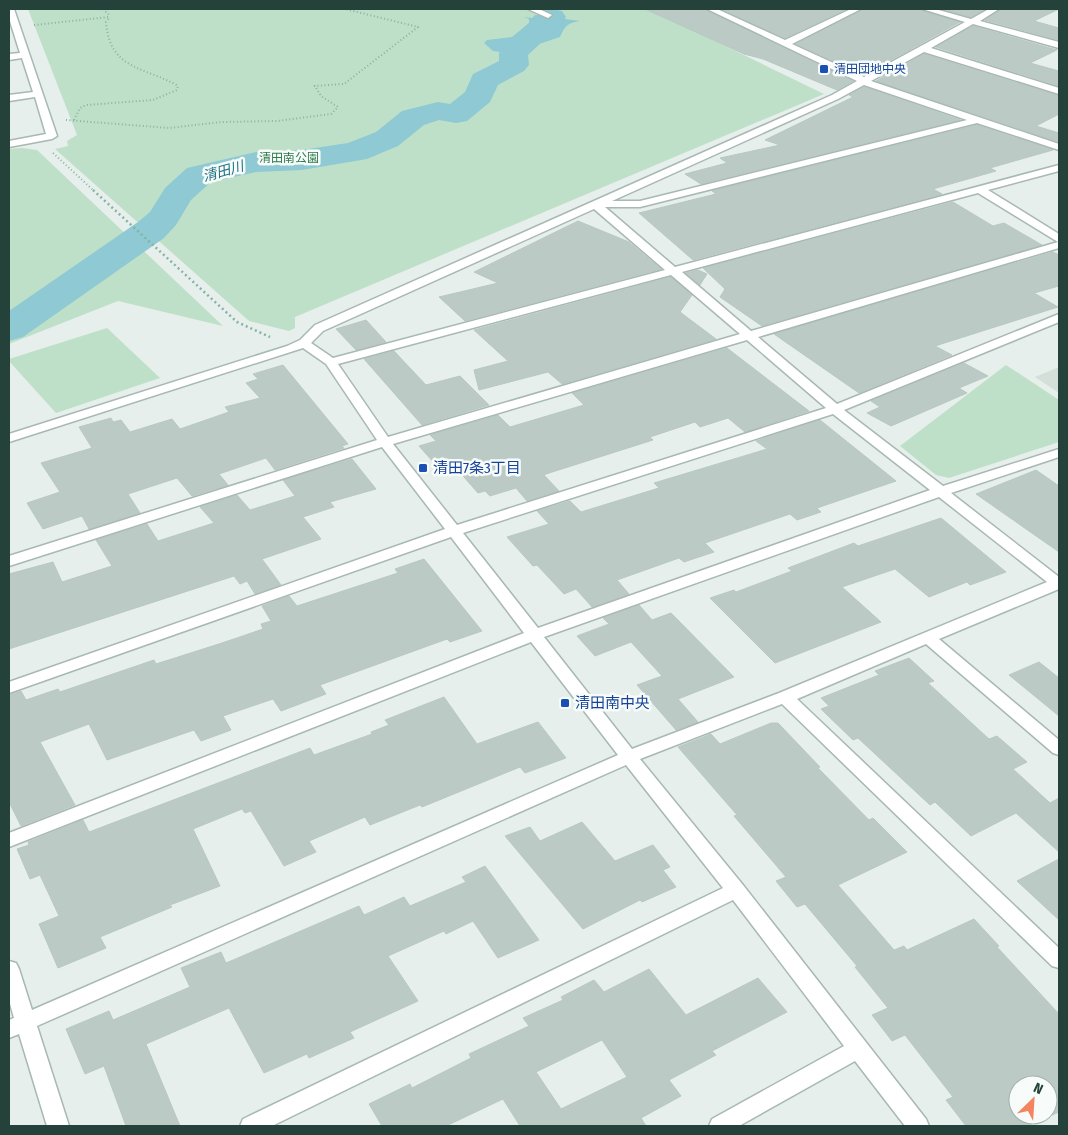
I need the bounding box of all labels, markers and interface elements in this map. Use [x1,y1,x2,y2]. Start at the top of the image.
place label: 清田団地中央 [834,62,906,76]
marker: 清田団地中央 [818,63,830,75]
park label: 清田南公園 [259,151,319,165]
water label: 清田川 [201,157,248,185]
place label: 清田7条3丁目 [433,459,521,477]
marker: 清田7条3丁目 [417,462,429,474]
place label: 清田南中央 [575,694,650,712]
marker: 清田南中央 [559,697,571,709]
north arrow [1008,1075,1058,1125]
text: N [1031,1079,1046,1098]

